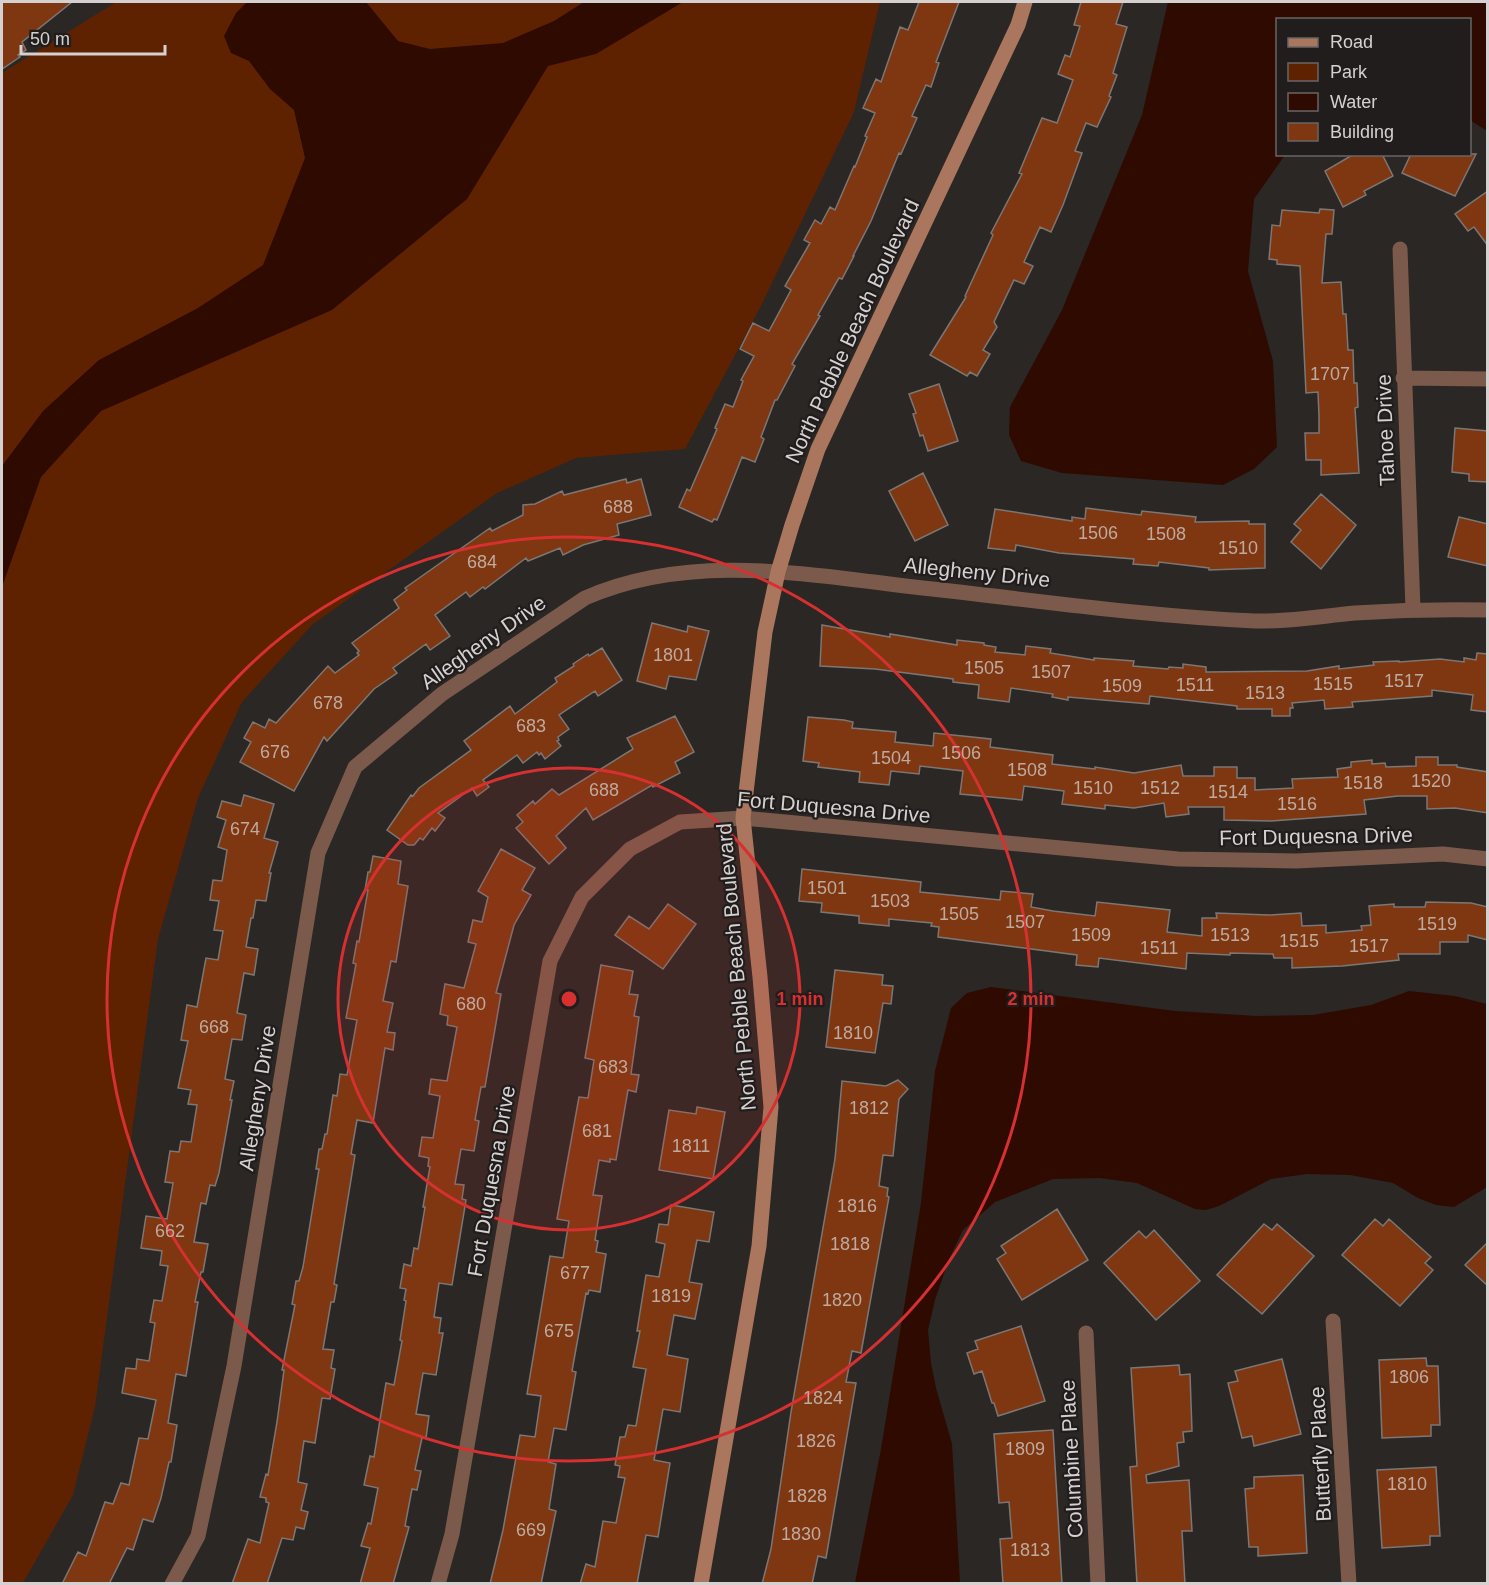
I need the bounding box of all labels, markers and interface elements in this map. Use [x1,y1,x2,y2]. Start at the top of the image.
scale bar [21,18,165,56]
legend [1276,18,1471,156]
text: 50 m [30,29,70,49]
text: Road [1330,32,1373,52]
text: Park [1330,62,1368,82]
text: Water [1330,92,1377,112]
text: Building [1330,122,1394,142]
street label: North Pebble Beach Boulevard [781,195,923,467]
house number: 1707 [1310,364,1350,384]
street label: Tahoe Drive [1372,374,1398,486]
house number: 688 [603,497,633,517]
house number: 1506 [1078,523,1118,543]
house number: 1508 [1146,524,1186,544]
house number: 1510 [1218,538,1258,558]
house number: 684 [467,552,497,572]
street label: Allegheny Drive [903,553,1051,591]
street label: Allegheny Drive [416,590,550,694]
house number: 1801 [653,645,693,665]
house number: 1505 [964,658,1004,678]
house number: 1507 [1031,662,1071,682]
house number: 1517 [1384,671,1424,691]
house number: 1515 [1313,674,1353,694]
house number: 1511 [1176,675,1214,695]
house number: 1509 [1102,676,1142,696]
house number: 1513 [1245,683,1285,703]
house number: 678 [313,693,343,713]
house number: 683 [516,716,546,736]
house number: 676 [260,742,290,762]
house number: 1506 [941,743,981,763]
house number: 1504 [871,748,911,768]
house number: 1508 [1007,760,1047,780]
house number: 1520 [1411,771,1451,791]
house number: 1518 [1343,773,1383,793]
house number: 1510 [1073,778,1113,798]
house number: 1512 [1140,778,1180,798]
house number: 688 [589,780,619,800]
house number: 1514 [1208,782,1248,802]
street label: Fort Duquesna Drive [736,787,932,827]
house number: 1516 [1277,794,1317,814]
house number: 674 [230,819,260,839]
street label: North Pebble Beach Boulevard [712,822,760,1112]
street label: Fort Duquesna Drive [1219,823,1413,849]
house number: 1501 [807,878,847,898]
house number: 1503 [870,891,910,911]
house number: 1505 [939,904,979,924]
house number: 1507 [1005,912,1045,932]
house number: 1519 [1417,914,1457,934]
house number: 1509 [1071,925,1111,945]
house number: 1513 [1210,925,1250,945]
house number: 1515 [1279,931,1319,951]
house number: 1517 [1349,936,1389,956]
house number: 1511 [1140,938,1178,958]
centre of rings [559,989,579,1009]
text: 1 min [776,989,824,1009]
text: 2 min [1007,989,1055,1009]
house number: 680 [456,994,486,1014]
house number: 668 [199,1017,229,1037]
house number: 1810 [833,1023,873,1043]
street label: Allegheny Drive [234,1024,280,1172]
house number: 683 [598,1057,628,1077]
street label: Fort Duquesna Drive [463,1084,519,1278]
house number: 1812 [849,1098,889,1118]
house number: 681 [582,1121,612,1141]
house number: 1811 [672,1136,710,1156]
house number: 1816 [837,1196,877,1216]
house number: 662 [155,1221,185,1241]
house number: 1818 [830,1234,870,1254]
house number: 677 [560,1263,590,1283]
house number: 1819 [651,1286,691,1306]
house number: 1820 [822,1290,862,1310]
house number: 675 [544,1321,574,1341]
house number: 1806 [1389,1367,1429,1387]
street label: Columbine Place [1055,1379,1087,1539]
street label: Butterfly Place [1305,1386,1335,1522]
house number: 1824 [803,1388,843,1408]
house number: 1826 [796,1431,836,1451]
house number: 1809 [1005,1439,1045,1459]
house number: 1810 [1387,1474,1427,1494]
house number: 1828 [787,1486,827,1506]
house number: 669 [516,1520,546,1540]
house number: 1830 [781,1524,821,1544]
house number: 1813 [1010,1540,1050,1560]

